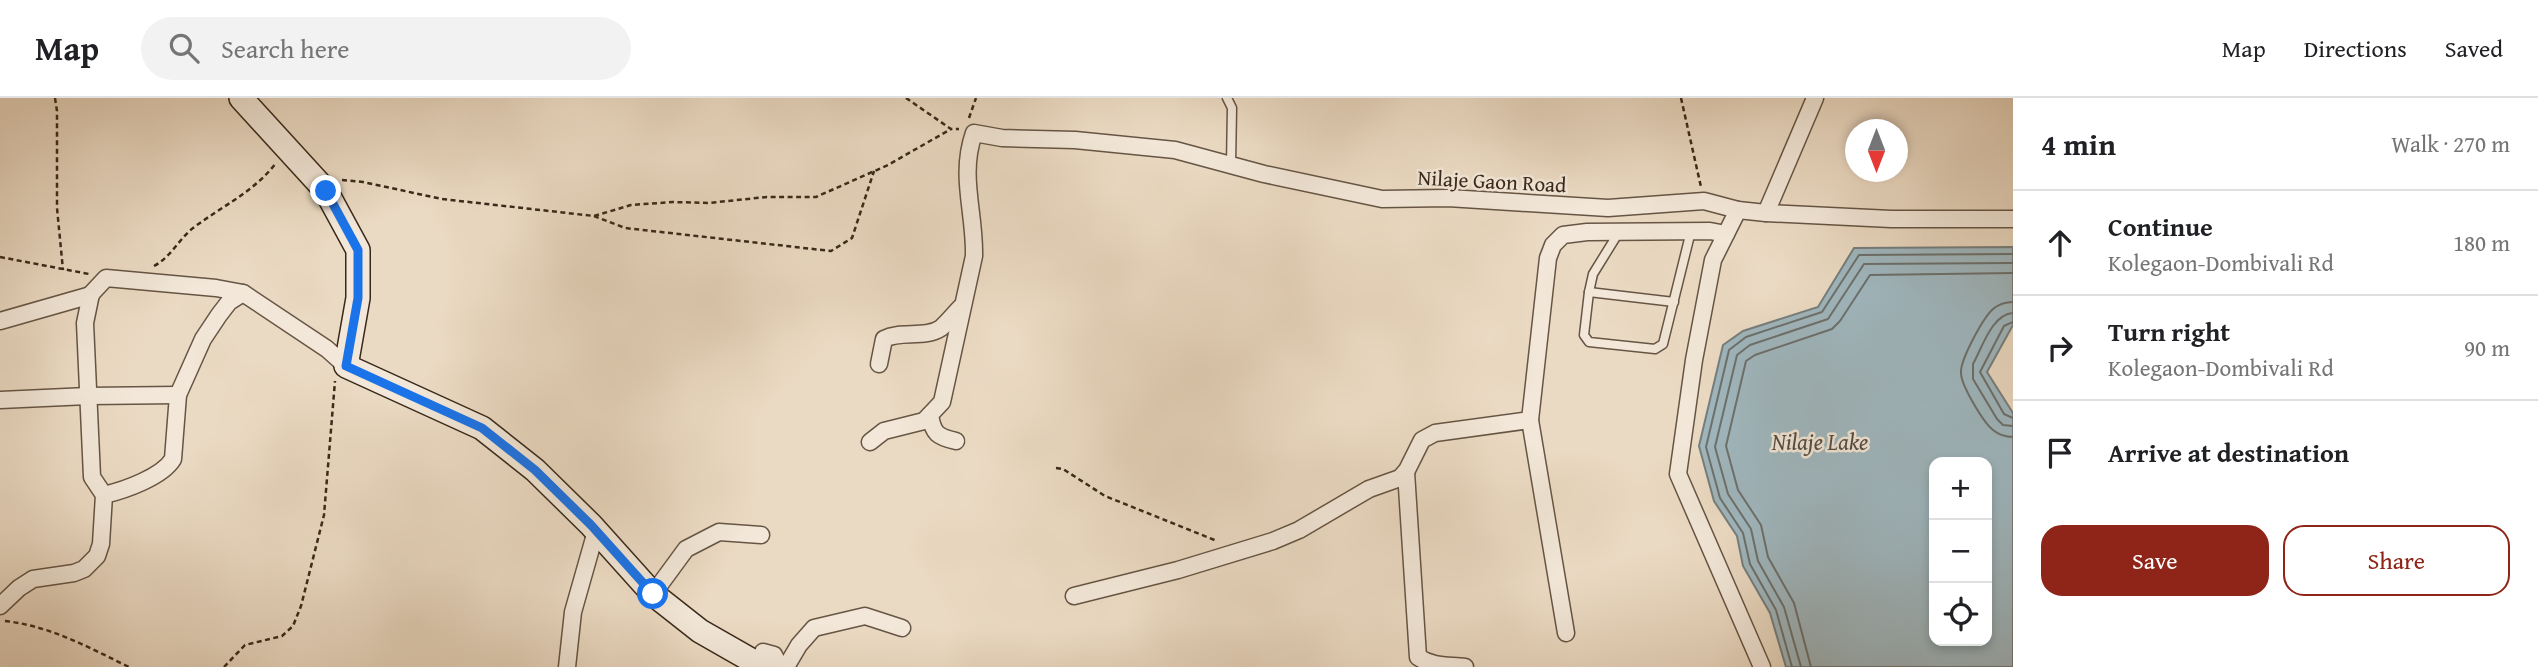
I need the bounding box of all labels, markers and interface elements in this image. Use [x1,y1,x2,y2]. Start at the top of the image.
search box [141,17,631,80]
text: Map [35,24,99,72]
icon: search [165,29,203,67]
text: Search here [221,29,349,68]
text: Map [2222,31,2266,66]
text: Directions [2304,31,2407,66]
text: Saved [2445,31,2503,66]
north arrow [1845,119,1908,182]
text: 4 min [2041,122,2116,166]
text: Walk · 270 m [2391,127,2510,160]
street label: Nilaje Gaon Road [1417,162,1568,200]
route end [310,175,341,206]
text: Continue [2108,207,2213,246]
icon: ahead [2041,224,2079,262]
text: 180 m [2453,226,2510,259]
text: Kolegaon-Dombivali Rd [2108,246,2334,279]
text: Turn right [2108,312,2230,351]
icon: right [2041,329,2079,367]
text: 90 m [2464,331,2510,364]
text: Kolegaon-Dombivali Rd [2108,351,2334,384]
water label: Nilaje Lake [1771,425,1868,458]
text: Arrive at destination [2108,433,2349,472]
icon: arrive [2041,434,2079,472]
map controls [1929,457,1992,646]
button: + [1929,457,1992,520]
button: − [1929,520,1992,583]
button: Save [2041,525,2269,596]
button: Share [2283,525,2510,596]
route start [637,578,668,609]
button: locate [1929,583,1992,646]

